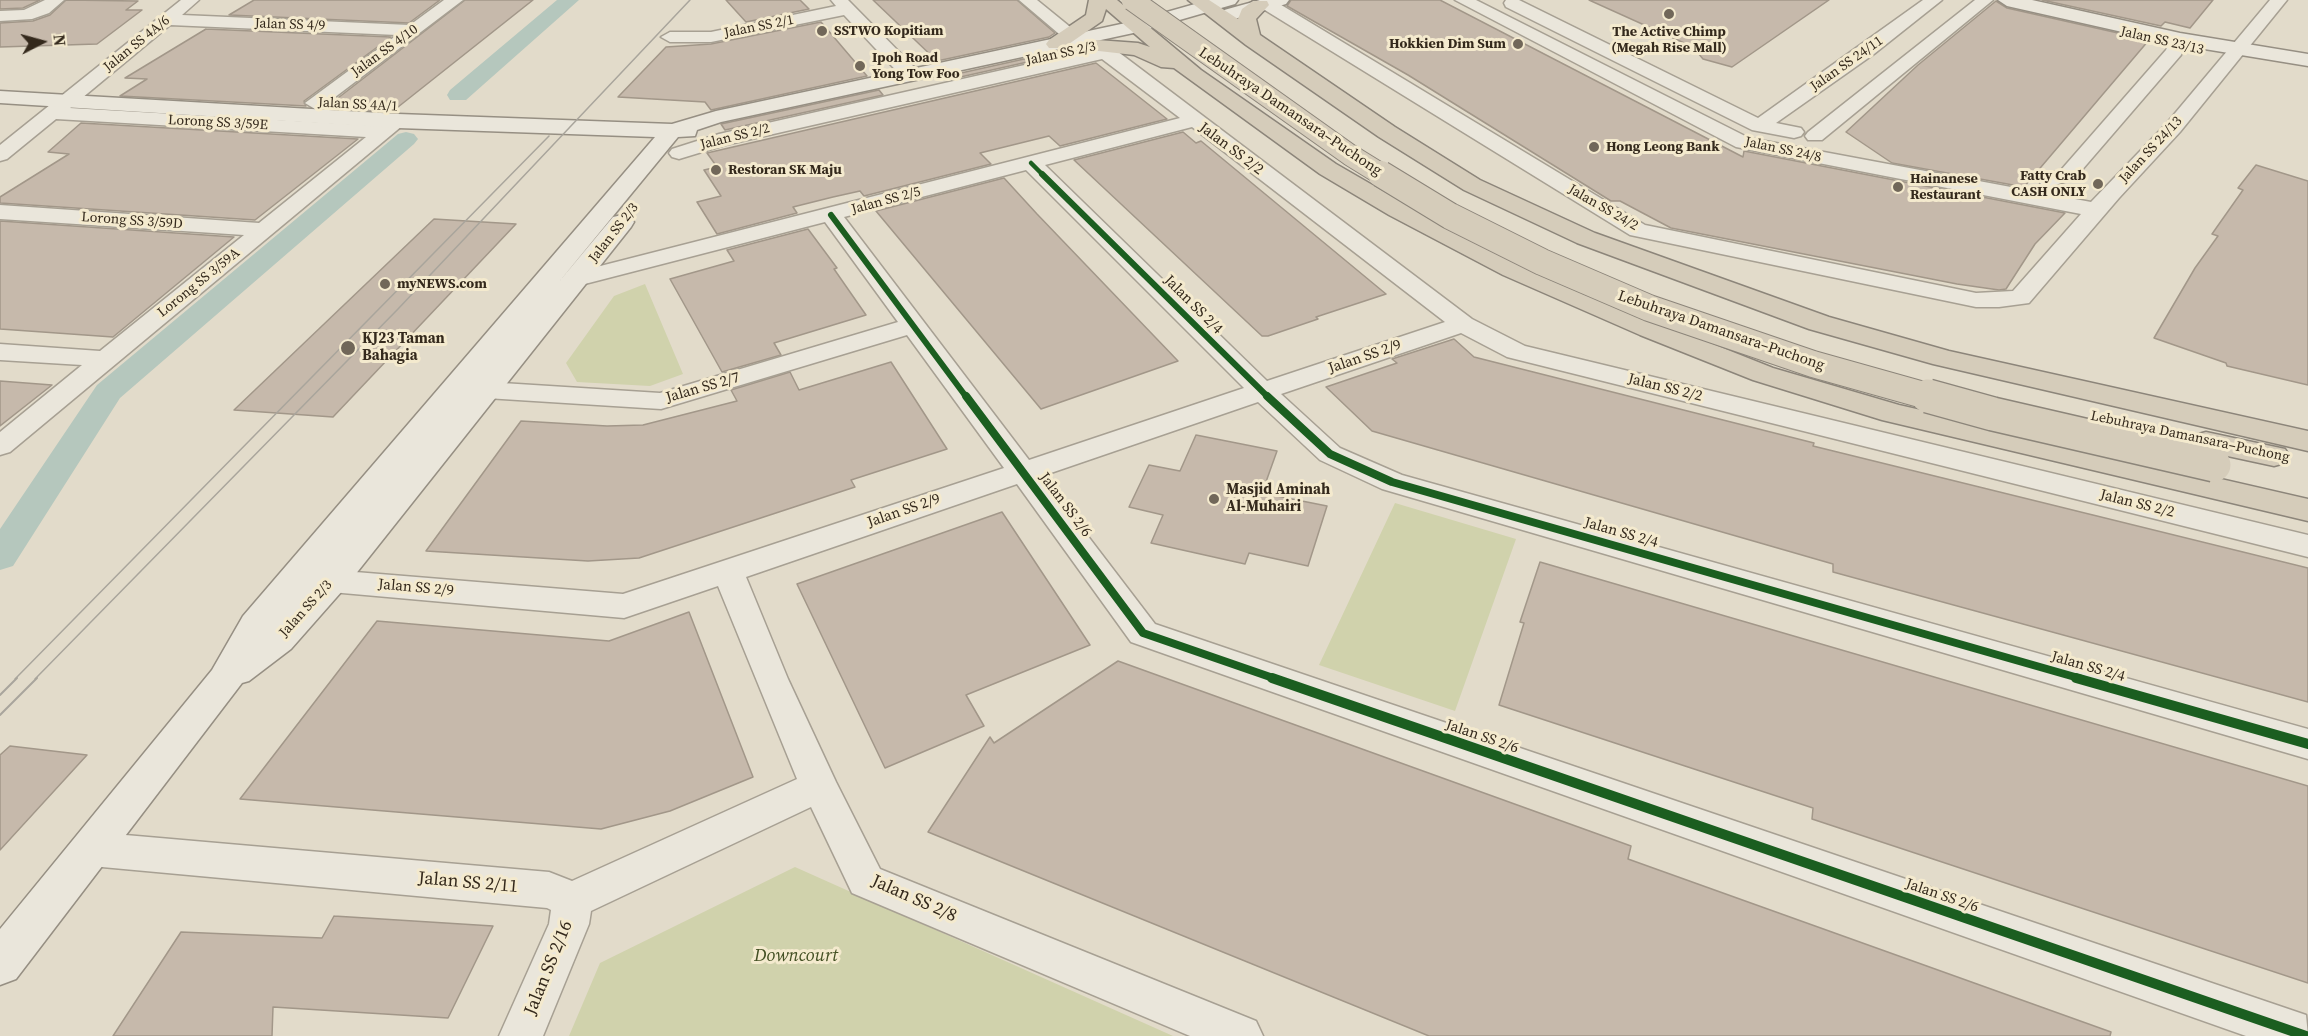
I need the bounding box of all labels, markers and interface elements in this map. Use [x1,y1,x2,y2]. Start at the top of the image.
marker: The Active Chimp (Megah Rise Mall) [1662,7,1676,21]
north arrow [12,12,72,72]
street label: Jalan SS 4A/6 [101,12,173,76]
street label: Jalan SS 2/1 [723,12,795,42]
street label: Jalan SS 4/9 [254,15,326,35]
street label: Jalan SS 4/10 [349,21,421,81]
place label: SSTWO Kopitiam [834,23,943,39]
street label: Jalan SS 23/13 [2119,23,2205,59]
marker: SSTWO Kopitiam [815,24,829,38]
place label: The Active Chimp (Megah Rise Mall) [1611,24,1727,56]
text: N [48,33,71,47]
street label: Jalan SS 24/11 [1807,33,1887,95]
place label: Hokkien Dim Sum [1389,36,1506,52]
marker: Hokkien Dim Sum [1511,37,1525,51]
street label: Jalan SS 2/3 [1025,38,1097,70]
street label: Lebuhraya Damansara–Puchong [1195,44,1385,180]
place label: Ipoh Road Yong Tow Foo [872,50,960,82]
marker: Ipoh Road Yong Tow Foo [853,59,867,73]
street label: Jalan SS 4A/1 [318,95,398,115]
street label: Lorong SS 3/59E [168,112,268,134]
street label: Jalan SS 24/13 [2116,113,2186,187]
street label: Jalan SS 2/2 [1195,119,1267,179]
street label: Jalan SS 2/2 [699,120,771,154]
street label: Jalan SS 24/8 [1743,134,1823,166]
place label: Hong Leong Bank [1606,139,1720,155]
marker: Hong Leong Bank [1587,140,1601,154]
place label: Restoran SK Maju [728,162,842,178]
marker: Restoran SK Maju [709,163,723,177]
place label: Fatty Crab CASH ONLY [2011,168,2086,200]
place label: Hainanese Restaurant [1910,171,1981,204]
marker: Fatty Crab CASH ONLY [2091,177,2105,191]
marker: Hainanese Restaurant [1891,180,1905,194]
street label: Jalan SS 24/2 [1565,181,1641,235]
street label: Jalan SS 2/5 [850,184,922,218]
street label: Jalan SS 2/3 [586,200,642,266]
street label: Lorong SS 3/59D [81,209,183,233]
street label: Lorong SS 3/59A [155,245,243,321]
street label: Jalan SS 2/4 [1160,272,1226,338]
place label: myNEWS.com [397,276,487,292]
marker: myNEWS.com [378,277,392,291]
street label: Lebuhraya Damansara–Puchong [1615,287,1827,375]
place label: KJ23 Taman Bahagia [362,330,445,365]
street label: Jalan SS 2/9 [1326,336,1404,378]
marker: KJ23 Taman Bahagia [339,339,357,357]
street label: Jalan SS 2/7 [664,369,742,407]
street label: Jalan SS 2/2 [1626,370,1704,406]
street label: Lebuhraya Damansara–Puchong [2089,408,2291,466]
street label: Jalan SS 2/6 [1035,469,1095,541]
place label: Masjid Aminah Al-Muhairi [1226,481,1330,516]
street label: Jalan SS 2/2 [2098,486,2176,522]
street label: Jalan SS 2/9 [865,490,943,532]
marker: Masjid Aminah Al-Muhairi [1207,492,1221,506]
street label: Jalan SS 2/4 [1582,514,1660,552]
street label: Jalan SS 2/9 [377,576,455,600]
street label: Jalan SS 2/3 [276,577,336,641]
street label: Jalan SS 2/4 [2049,648,2127,686]
street label: Jalan SS 2/6 [1443,716,1521,758]
street label: Jalan SS 2/11 [417,868,519,898]
street label: Jalan SS 2/8 [868,871,960,927]
street label: Jalan SS 2/6 [1903,875,1981,917]
street label: Jalan SS 2/16 [520,918,578,1018]
park label: Downcourt [754,945,838,967]

